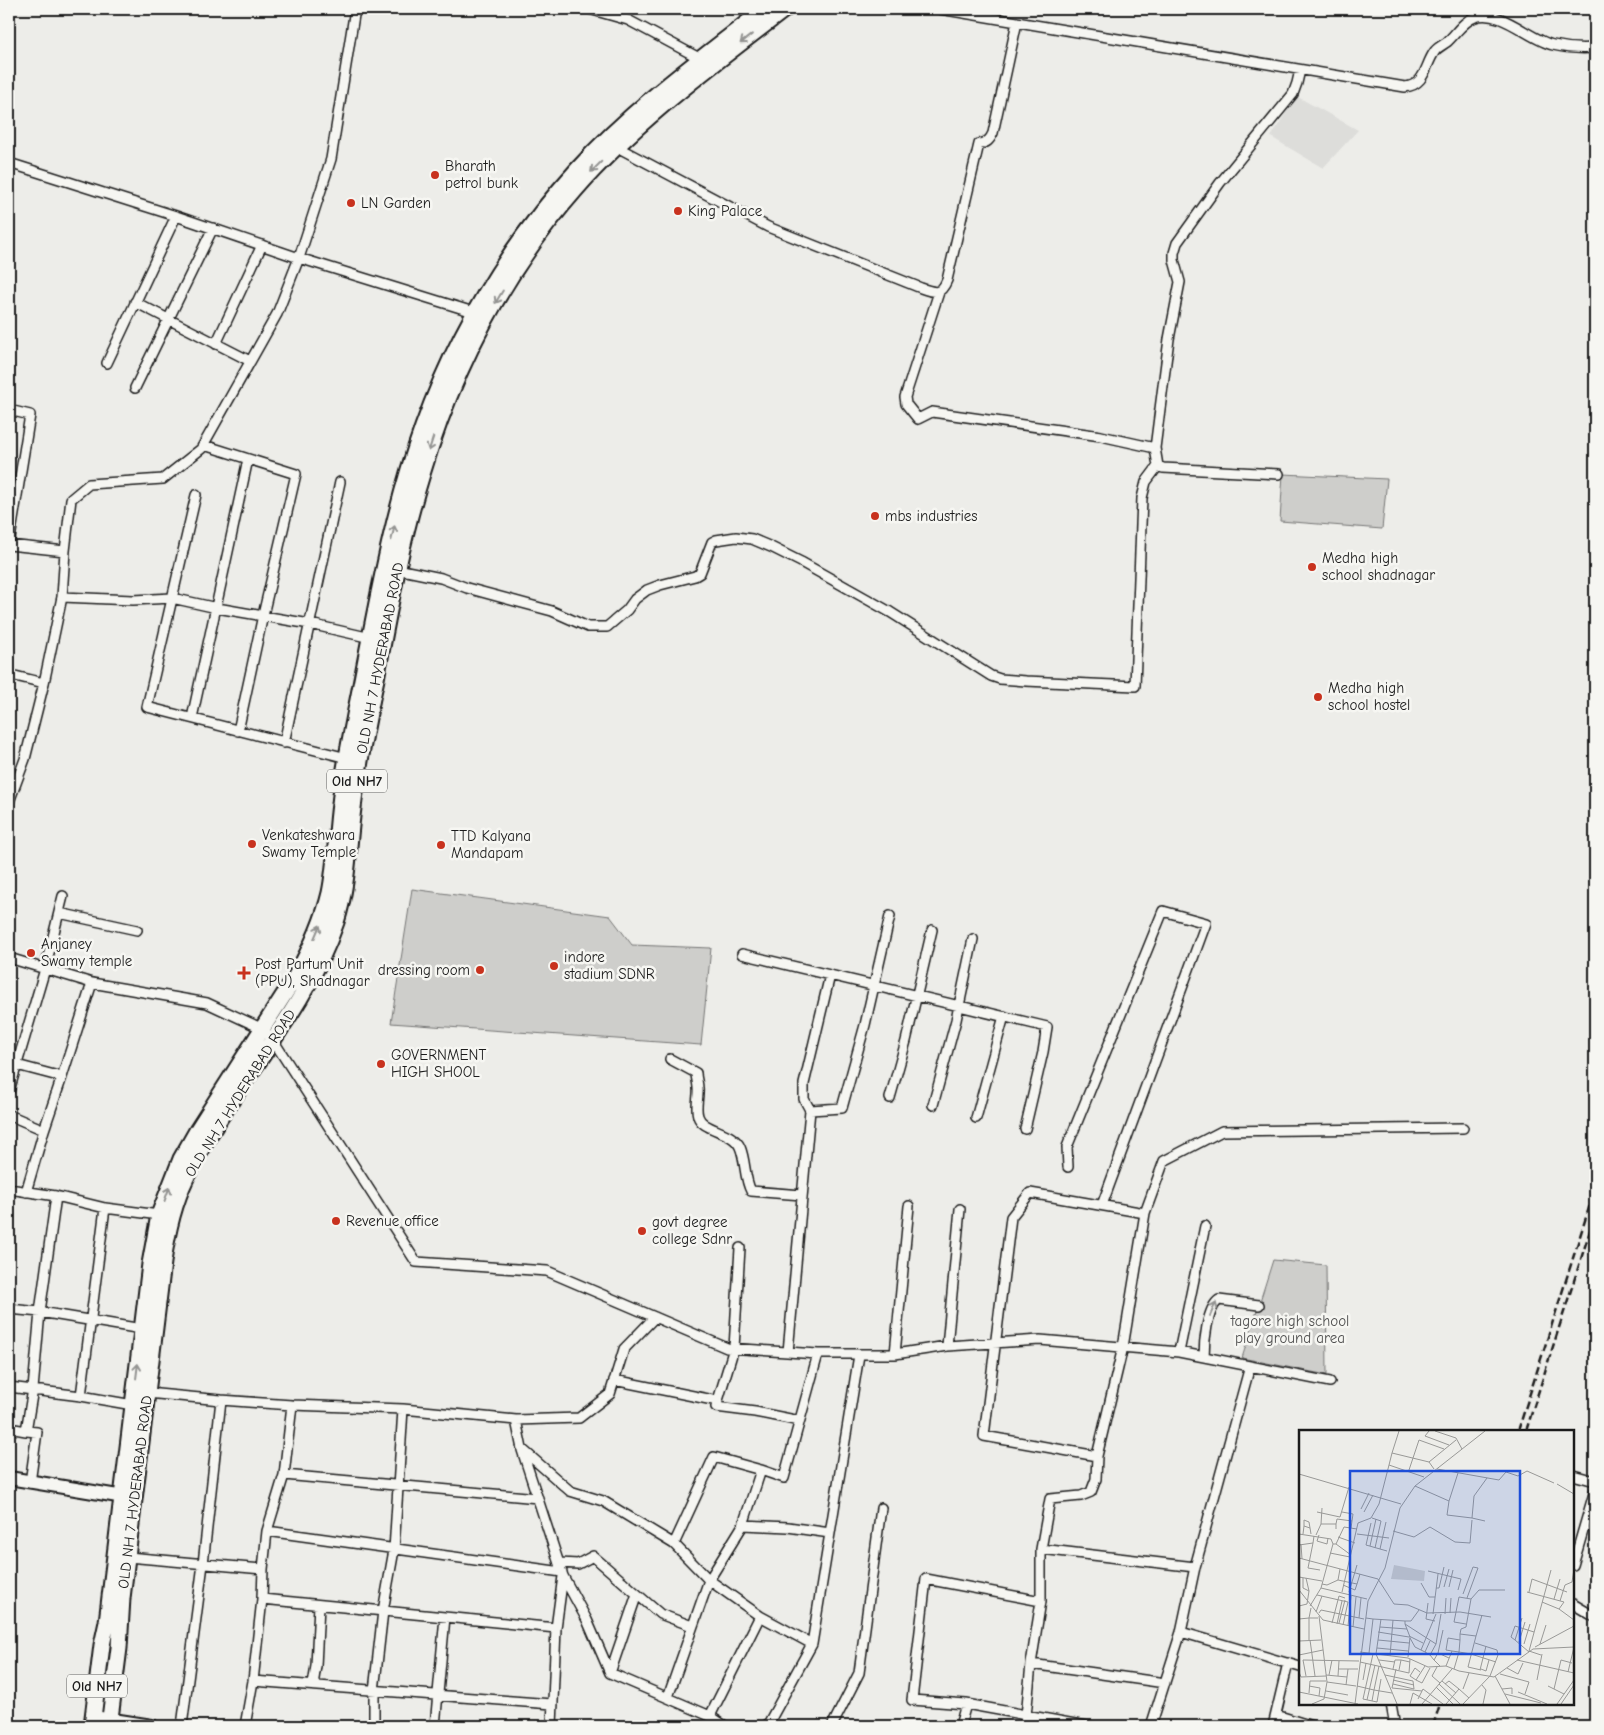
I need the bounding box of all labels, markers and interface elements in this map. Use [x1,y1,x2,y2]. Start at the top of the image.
one-way arrow [740,33,753,44]
place label: Bharath petrol bunk [445,157,519,192]
one-way arrow [590,161,603,173]
marker: Bharath petrol bunk [429,169,441,181]
place label: LN Garden [361,194,431,212]
marker: LN Garden [345,197,357,209]
place label: King Palace [688,202,763,220]
marker: King Palace [672,205,684,217]
one-way arrow [494,289,504,303]
one-way arrow [426,436,436,452]
place label: mbs industries [885,507,978,525]
marker: mbs industries [869,510,881,522]
one-way arrow [389,525,398,541]
place label: Medha high school shadnagar [1322,549,1435,584]
street label: OLD NH 7 HYDERABAD ROAD [353,561,407,755]
marker: Medha high school shadnagar [1306,561,1318,573]
place label: Medha high school hostel [1328,679,1410,714]
marker: Medha high school hostel [1312,691,1324,703]
road number: Old NH7 [327,769,387,792]
place label: Venkateshwara Swamy Temple [262,826,357,861]
place label: TTD Kalyana Mandapam [451,827,531,862]
marker: Venkateshwara Swamy Temple [246,838,258,850]
marker: TTD Kalyana Mandapam [435,839,447,851]
one-way arrow [313,925,323,940]
place label: Anjaney Swamy temple [41,935,133,970]
marker: Anjaney Swamy temple [25,947,37,959]
place label: indore stadium SDNR [564,948,655,983]
place label: Post Partum Unit (PPU), Shadnagar [255,955,370,990]
marker: indore stadium SDNR [548,960,560,972]
place label: dressing room [378,961,470,979]
marker: dressing room [474,964,486,976]
marker: Post Partum Unit (PPU), Shadnagar [237,966,251,980]
street label: OLD NH 7 HYDERABAD ROAD [181,1006,299,1180]
place label: GOVERNMENT HIGH SHOOL [391,1046,486,1081]
marker: GOVERNMENT HIGH SHOOL [375,1058,387,1070]
one-way arrow [163,1187,172,1202]
place label: Revenue office [346,1212,439,1230]
place label: govt degree college Sdnr [652,1213,732,1248]
marker: Revenue office [330,1215,342,1227]
marker: govt degree college Sdnr [636,1225,648,1237]
one-way arrow [1209,1302,1218,1317]
park label: tagore high school play ground area [1230,1312,1349,1347]
one-way arrow [132,1363,142,1379]
street label: OLD NH 7 HYDERABAD ROAD [114,1394,156,1590]
inset map [1299,1430,1574,1705]
road number: Old NH7 [67,1674,127,1698]

